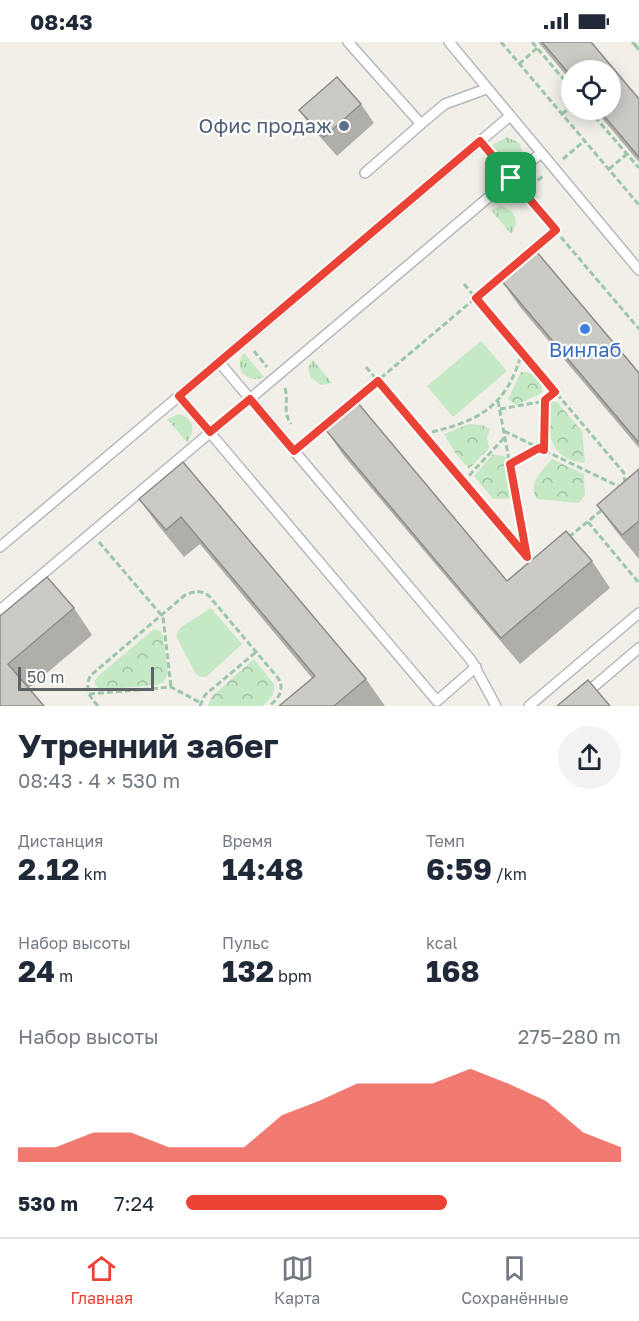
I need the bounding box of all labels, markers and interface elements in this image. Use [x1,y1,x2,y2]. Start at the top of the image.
text: 08:43 [30,8,93,35]
map controls [561,60,621,120]
button: locate [561,60,621,120]
place label: Офис продаж [199,113,332,137]
marker: Офис продаж [337,119,351,133]
pin [485,152,536,203]
icon: arrive [494,161,527,194]
marker: Винлаб [578,322,592,336]
place label: Винлаб [549,337,621,361]
scale bar [18,664,154,692]
text: 50 m [27,667,64,687]
text: Утренний забег [18,726,279,765]
button: share [558,726,621,789]
text: 08:43 · 4 × 530 m [18,768,180,792]
text: Дистанция [18,831,103,851]
text: Время [222,831,272,851]
text: Темп [426,831,465,851]
text: 2.12 [18,851,80,887]
text: 14:48 [222,851,304,887]
text: 6:59 [426,851,492,887]
text: km [80,864,107,884]
text: /km [492,864,527,884]
text: Набор высоты [18,933,131,953]
text: Пульс [222,933,269,953]
text: kcal [426,933,458,953]
text: 24 [18,953,55,989]
text: 132 [222,953,274,989]
text: 168 [426,953,480,989]
text: m [55,966,73,986]
text: bpm [274,966,312,986]
text: Набор высоты [18,1024,159,1048]
text: 275–280 m [518,1024,621,1048]
text: 530 m [18,1191,78,1215]
text: 7:24 [114,1191,154,1215]
tab: Главная [70,1252,133,1308]
tab: Карта [274,1252,320,1308]
tab: Сохранённые [461,1252,569,1308]

